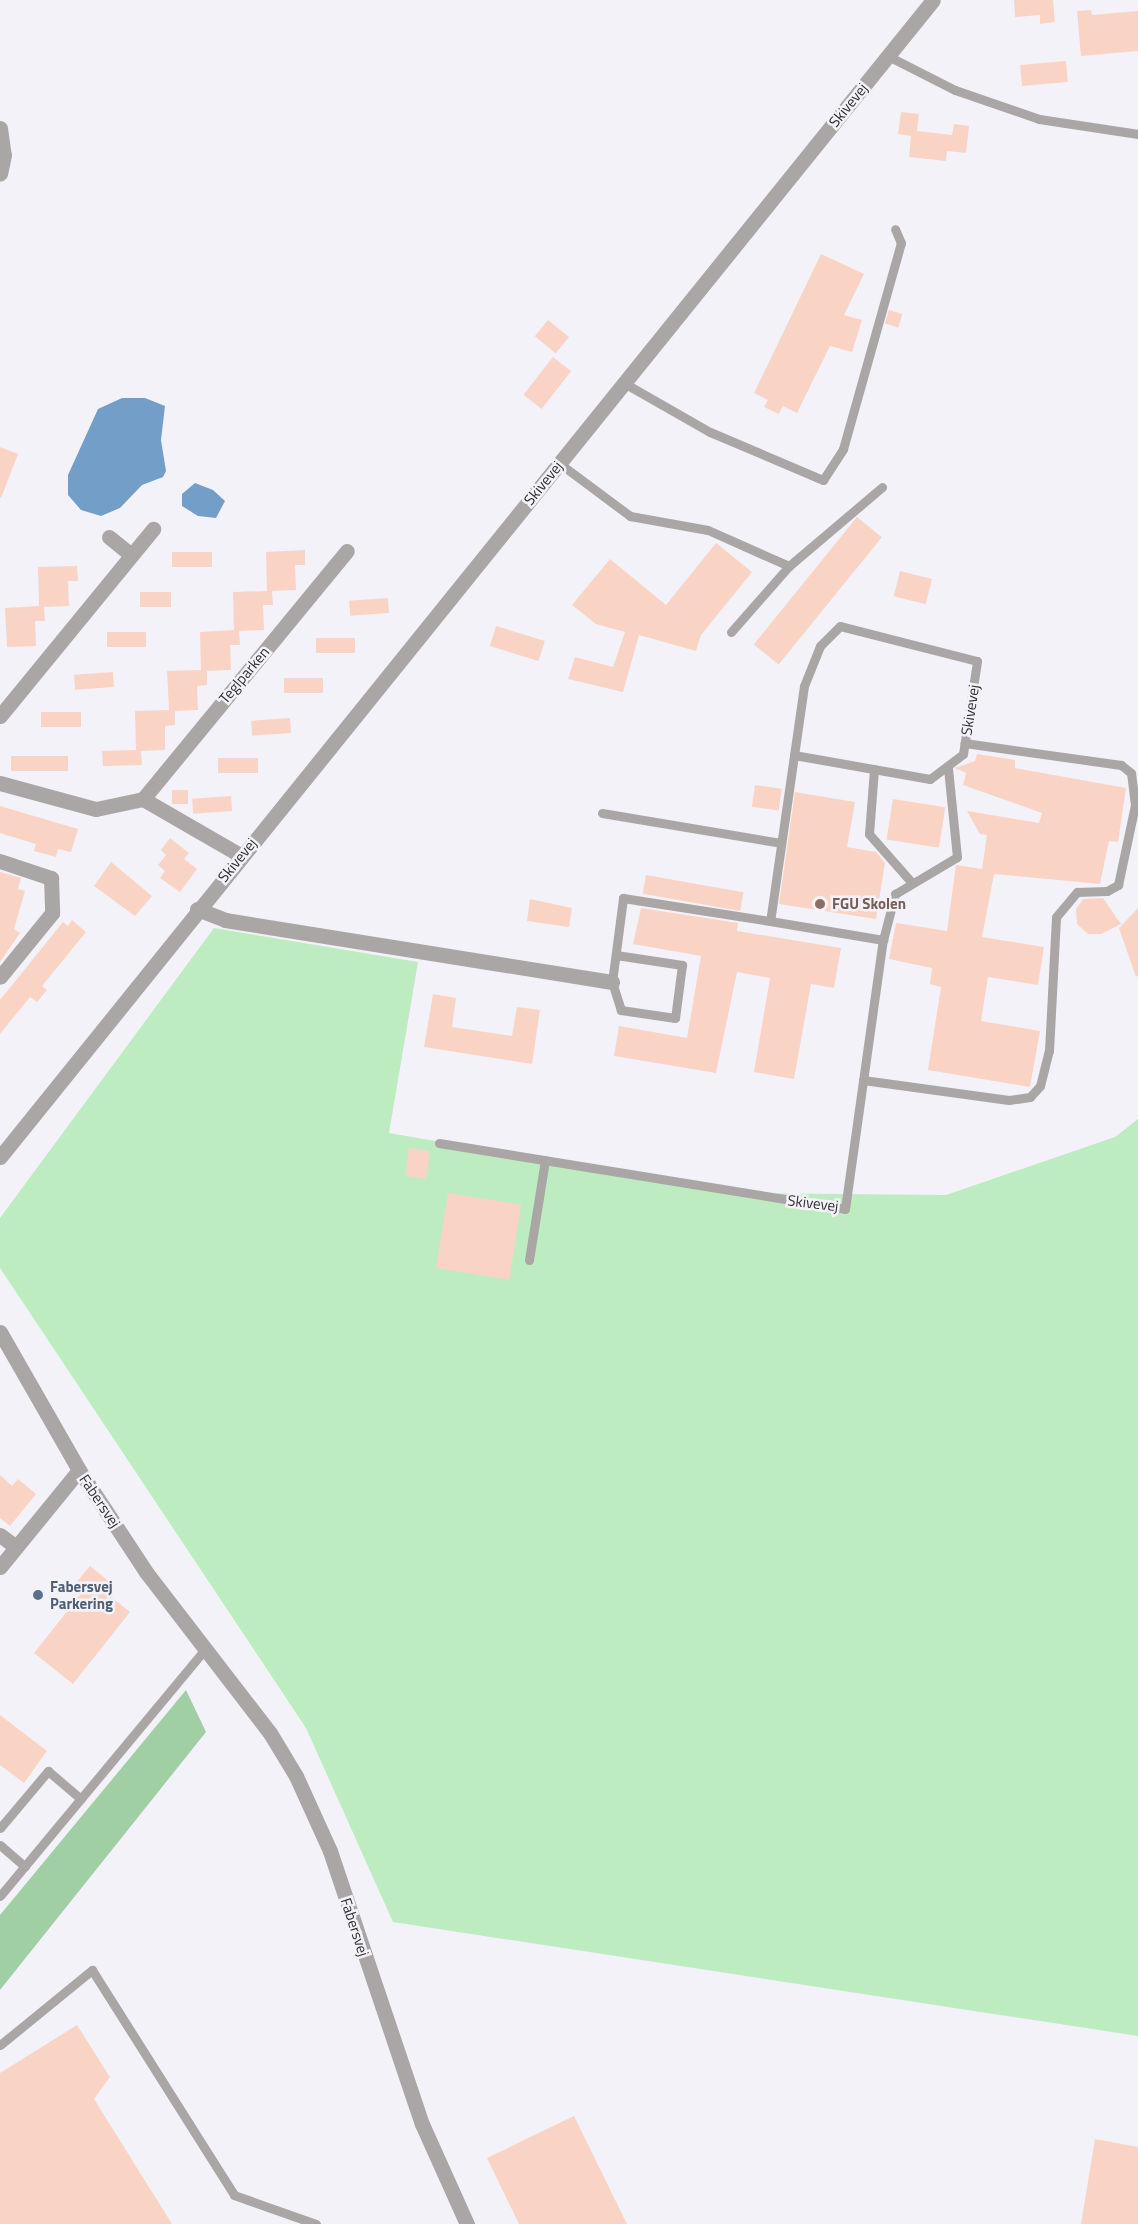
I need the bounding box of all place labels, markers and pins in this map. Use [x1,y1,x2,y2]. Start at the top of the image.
place label: FGU Skolen [832,895,906,913]
marker: FGU Skolen [813,897,827,911]
place label: Fabersvej Parkering [50,1577,113,1612]
marker: Fabersvej Parkering [31,1588,45,1602]

